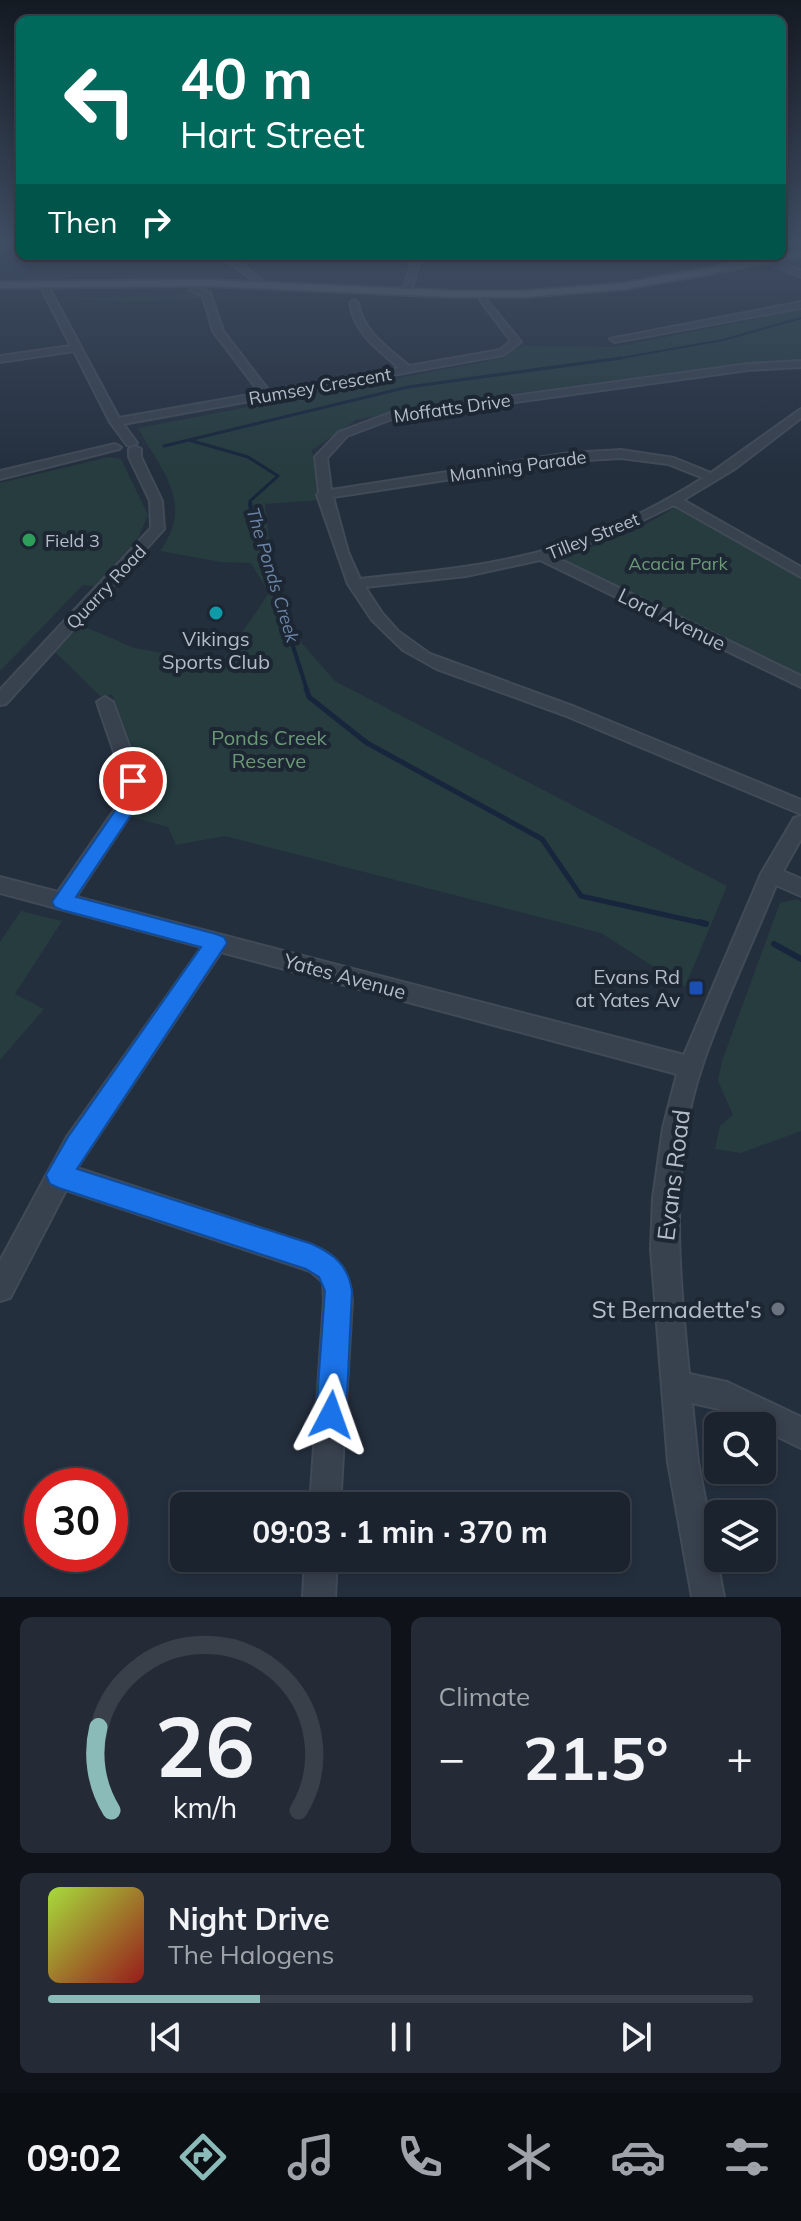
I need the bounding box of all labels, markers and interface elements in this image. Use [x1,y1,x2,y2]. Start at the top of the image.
text: 40 m [180,43,313,113]
icon: left [48,48,152,152]
text: Hart Street [180,112,365,157]
icon: right [134,200,178,244]
text: Then [48,203,118,241]
street label: Rumsey Crescent [247,362,393,410]
street label: Moffatts Drive [392,388,512,428]
street label: Manning Parade [448,445,588,487]
water label: The Ponds Creek [242,505,305,646]
street label: Tilley Street [544,507,642,565]
place label: Field 3 [45,529,100,552]
marker: Field 3 [20,531,38,549]
street label: Quarry Road [61,540,151,634]
park label: Acacia Park [628,552,728,575]
street label: Lord Avenue [614,582,730,656]
marker: Vikings Sports Club [207,604,225,622]
place label: Vikings Sports Club [162,626,270,674]
park label: Ponds Creek Reserve [211,725,328,773]
pin [99,747,167,815]
icon: arrive [111,759,155,803]
street label: Yates Avenue [280,947,409,1004]
place label: Evans Rd at Yates Av [575,964,680,1012]
marker: Evans Rd at Yates Av [687,979,705,997]
street label: Evans Road [650,1108,696,1242]
place label: St Bernadette's [592,1294,762,1324]
marker: St Bernadette's [769,1300,787,1318]
position arrow [289,1373,373,1457]
map controls [704,1412,776,1572]
button: search [704,1412,776,1484]
speed limit sign: 30 [24,1468,128,1572]
button: layers [704,1500,776,1572]
text: 09:03 · 1 min · 370 m [252,1513,548,1551]
text: Climate [439,1680,530,1713]
text: 26 [155,1693,255,1798]
text: 21.5° [523,1720,669,1795]
text: − [439,1730,465,1785]
text: + [727,1730,753,1785]
text: km/h [173,1789,238,1825]
text: Night Drive [168,1900,330,1938]
text: The Halogens [168,1938,334,1971]
icon: previous [144,2015,188,2059]
icon: pause [379,2015,423,2059]
icon: next [614,2015,658,2059]
icon: directions [175,2129,231,2185]
icon: music [283,2129,339,2185]
icon: phone [392,2129,448,2185]
icon: climate [501,2129,557,2185]
icon: car [610,2129,666,2185]
icon: filters [719,2129,775,2185]
text: 09:02 [26,2135,122,2180]

